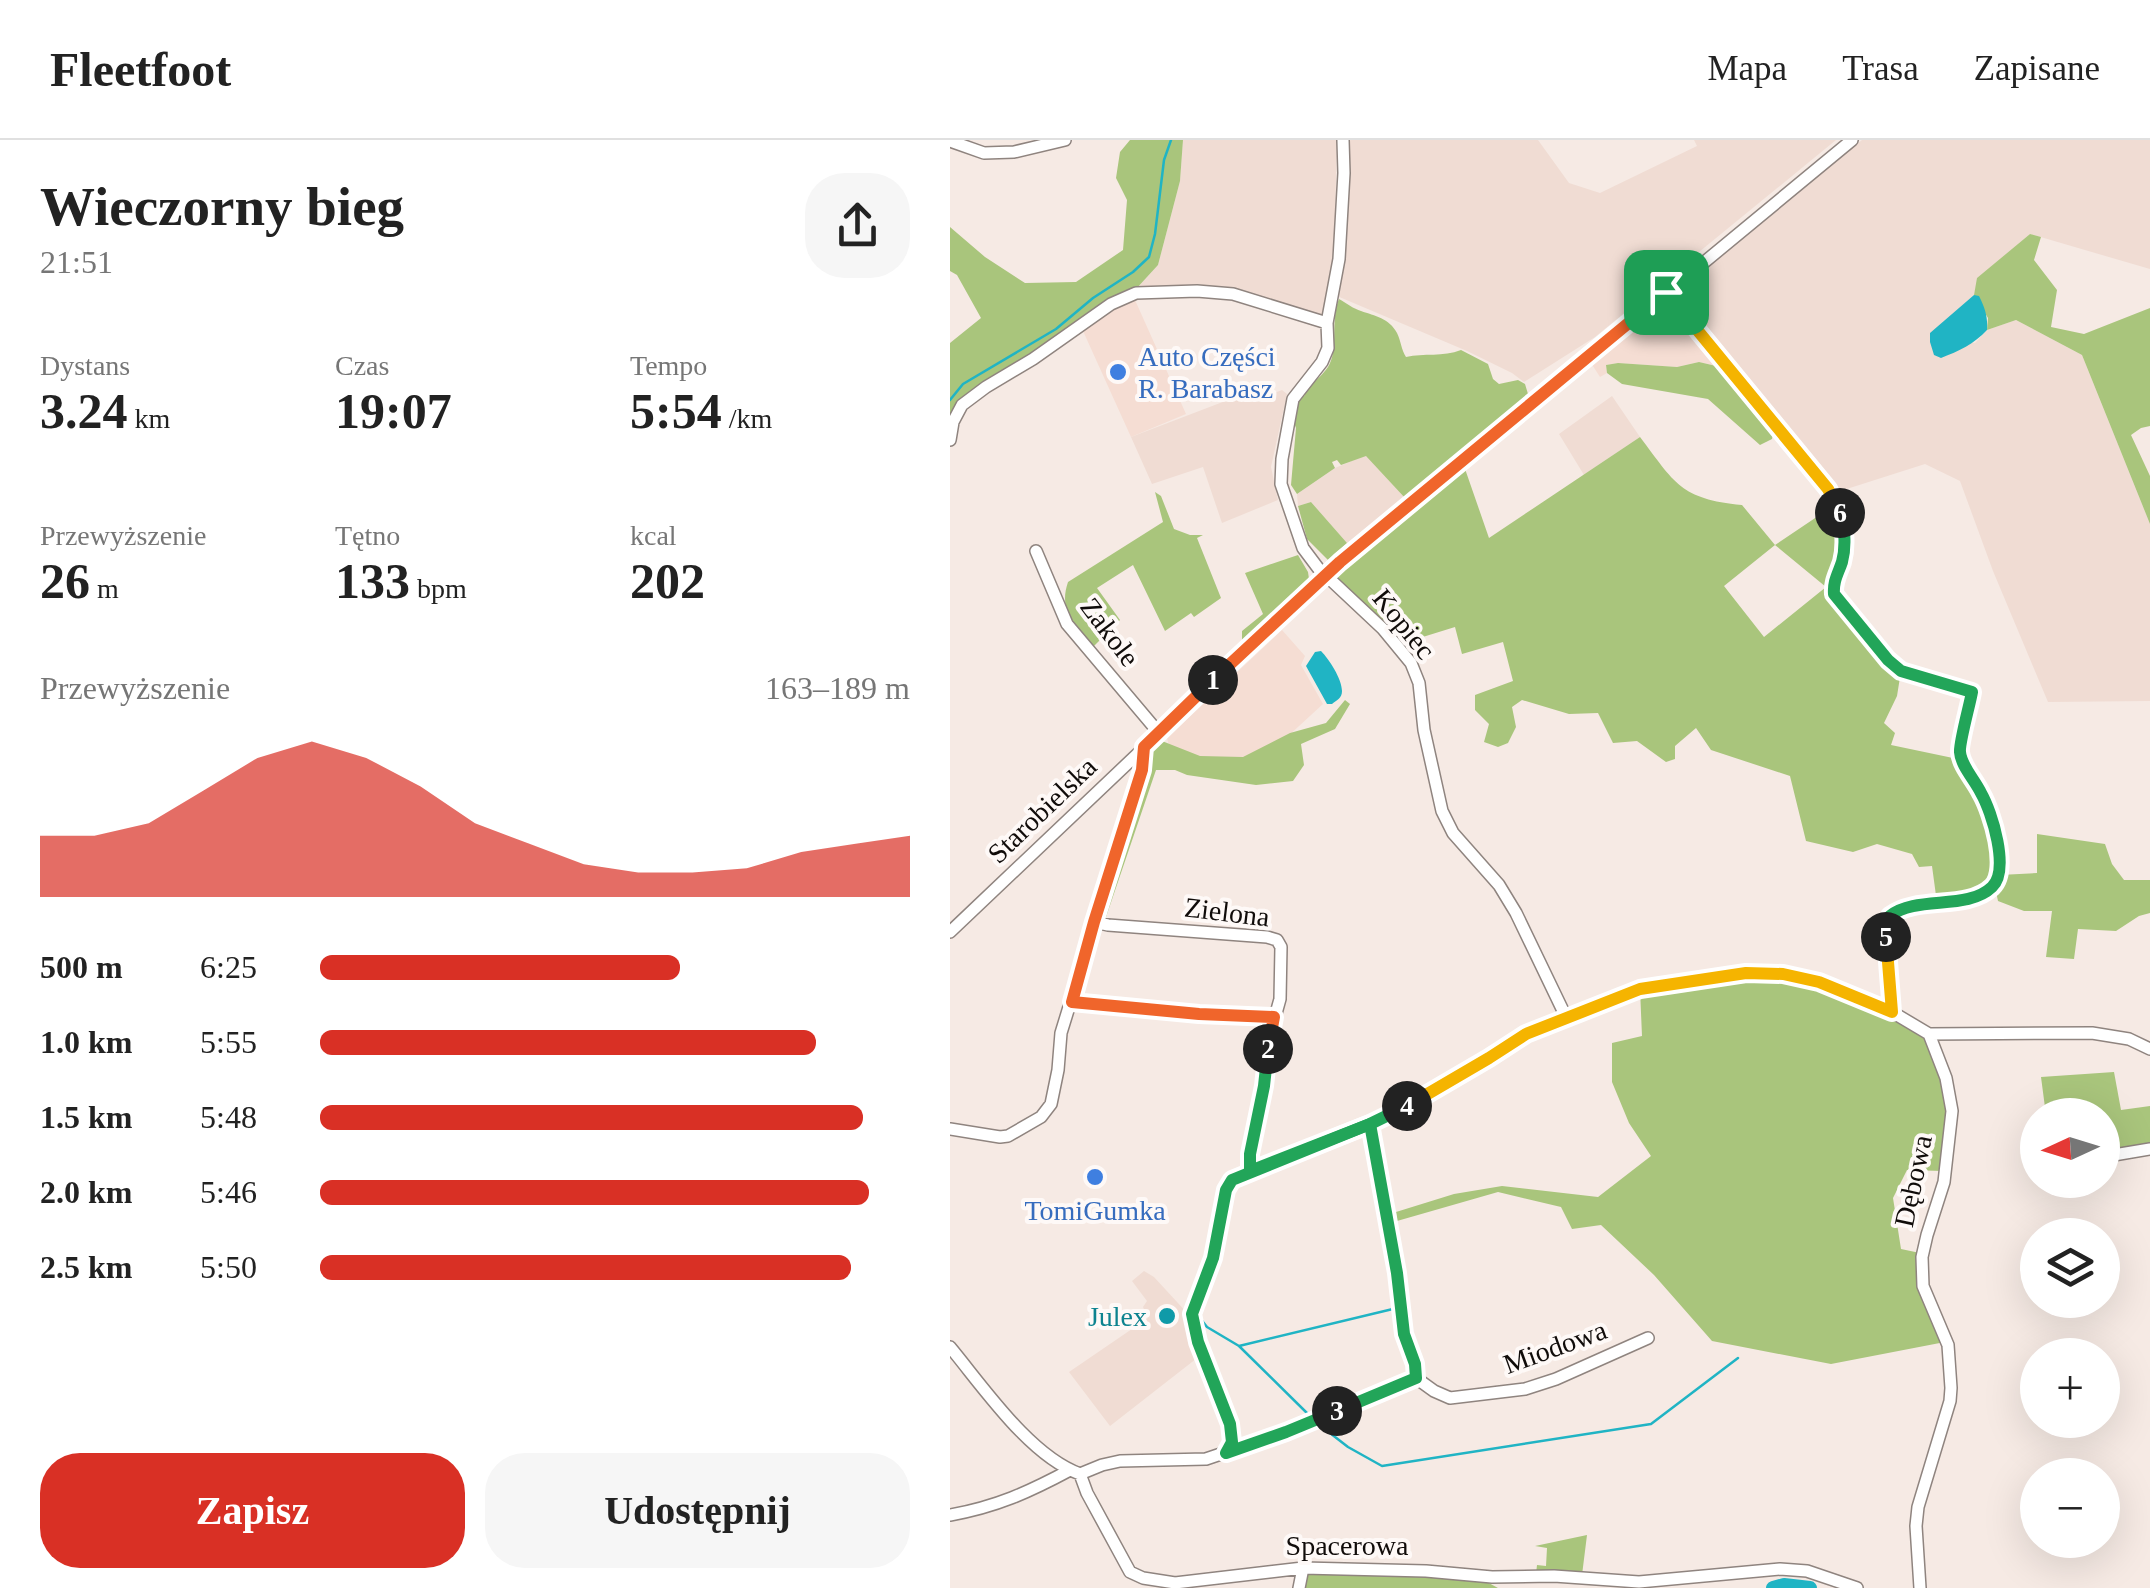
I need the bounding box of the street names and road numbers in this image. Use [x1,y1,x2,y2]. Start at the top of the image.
street label: Kopiec [1367,583,1441,665]
street label: Zakole [1074,592,1146,672]
street label: Starobielska [981,750,1103,869]
street label: Zielona [1183,891,1272,933]
street label: Dębowa [1888,1132,1938,1230]
street label: Miodowa [1499,1314,1611,1380]
street label: Spacerowa [1286,1530,1409,1561]

